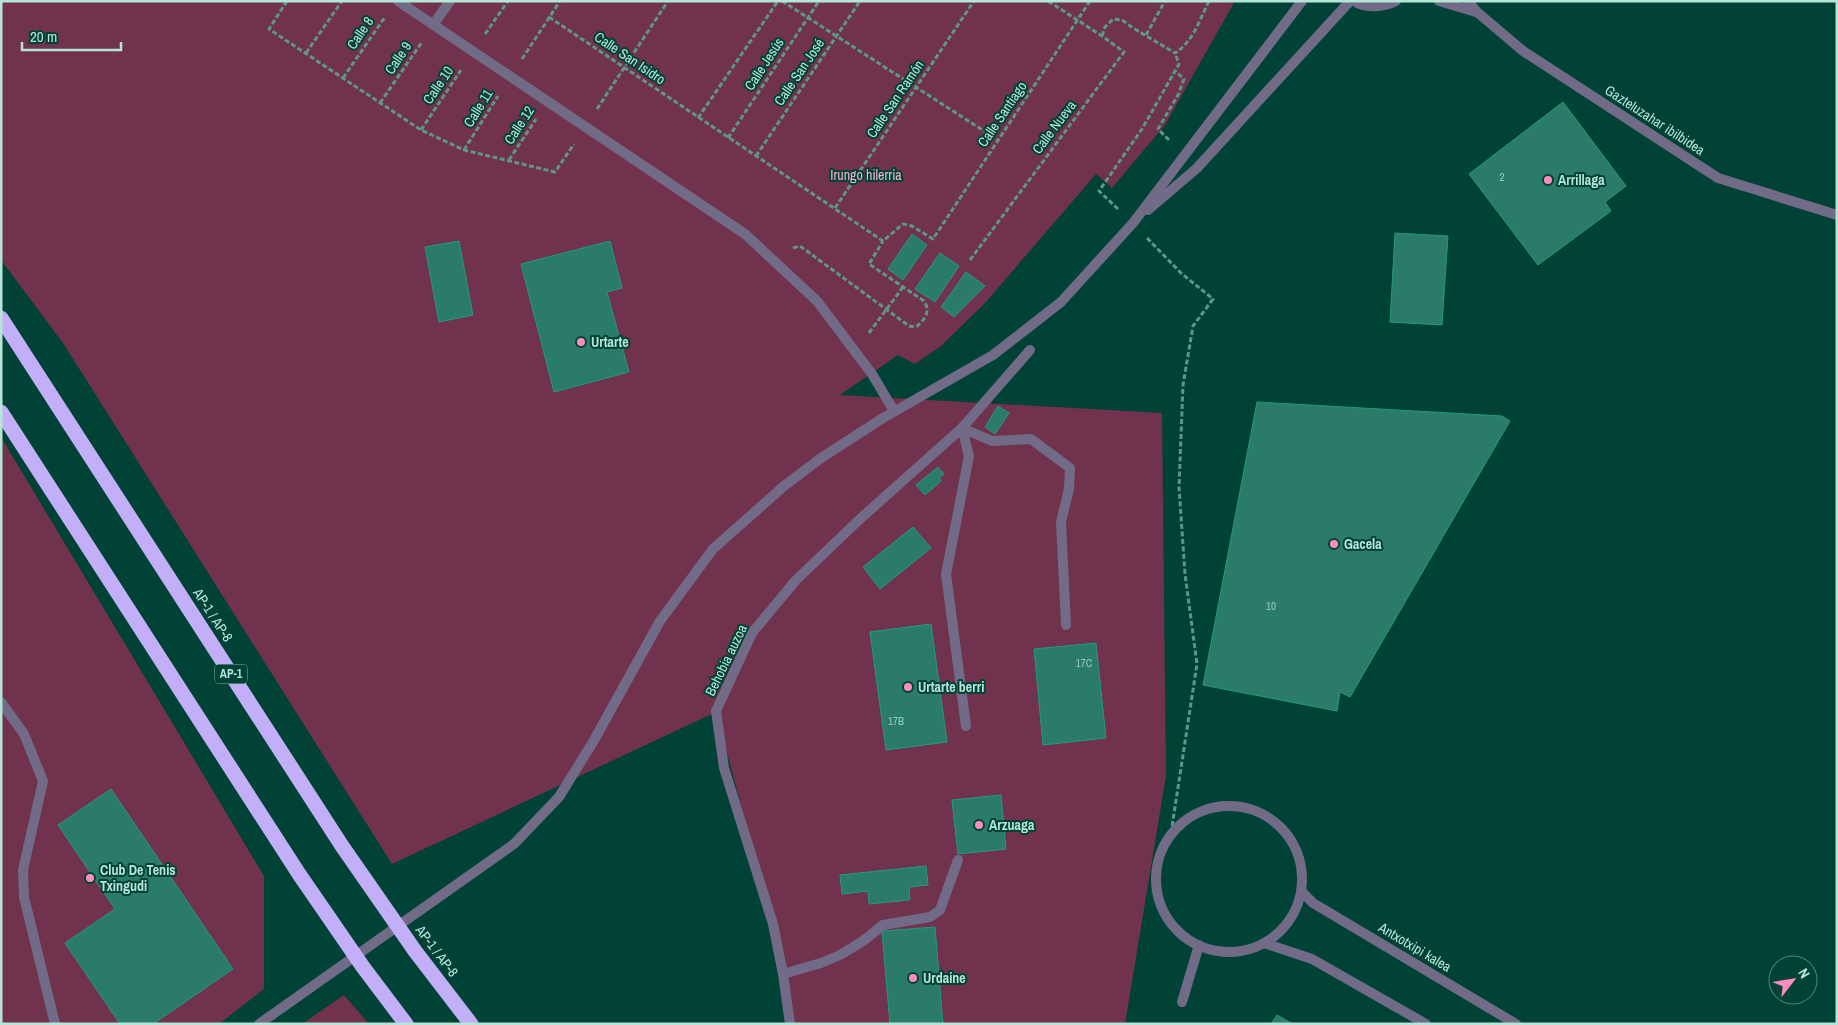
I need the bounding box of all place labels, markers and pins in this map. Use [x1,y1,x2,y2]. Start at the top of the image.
place label: Arrillaga [1558,171,1605,189]
marker: Arrillaga [1542,174,1554,186]
place label: Urtarte [591,333,629,351]
marker: Urtarte [575,336,587,348]
place label: Gacela [1344,535,1382,553]
marker: Gacela [1328,538,1340,550]
place label: Urtarte berri [918,678,984,696]
marker: Urtarte berri [902,681,914,693]
place label: Arzuaga [989,816,1035,834]
marker: Arzuaga [973,819,985,831]
place label: Club De Tenis Txingudi [100,861,176,895]
marker: Club De Tenis Txingudi [84,872,96,884]
place label: Urdaine [923,969,966,987]
marker: Urdaine [907,972,919,984]

